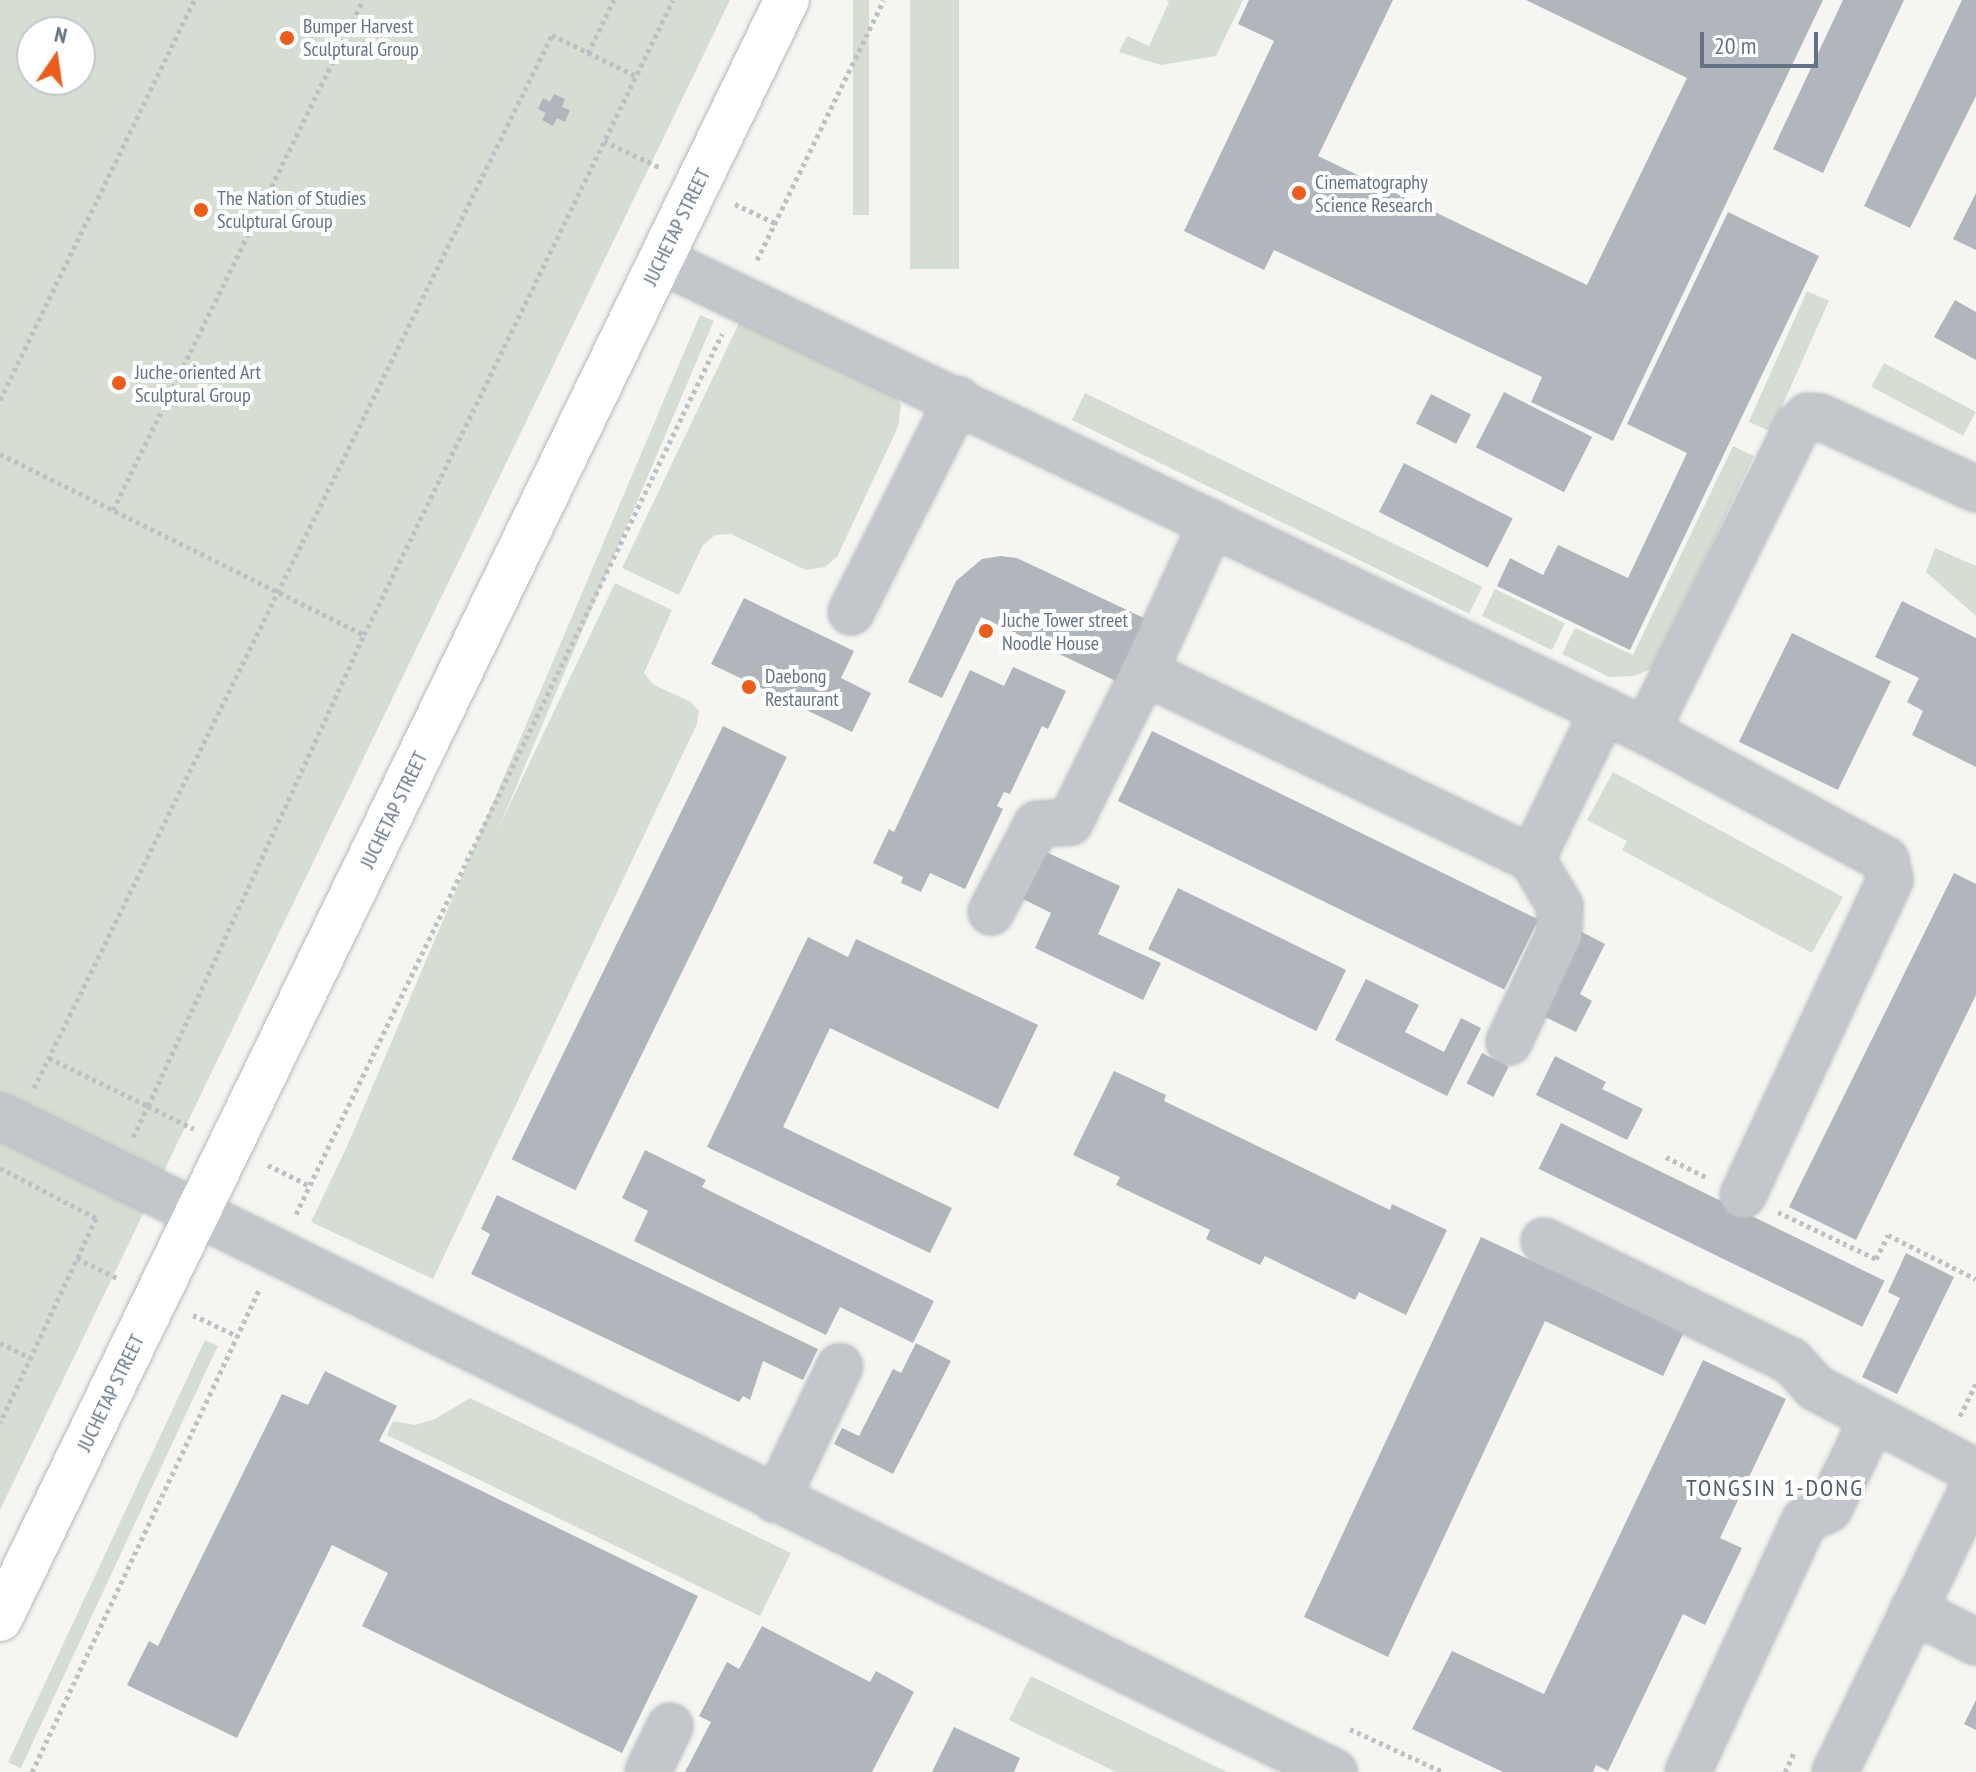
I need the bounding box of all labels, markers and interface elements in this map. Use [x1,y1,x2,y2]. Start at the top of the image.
place label: Bumper Harvest Sculptural Group [303,14,419,61]
north arrow [16,16,96,96]
scale bar [1704,16,1822,66]
text: N [52,20,70,50]
marker: Bumper Harvest Sculptural Group [278,29,296,47]
text: 20 m [1714,30,1756,61]
street label: JUCHETAP STREET [638,164,716,290]
place label: Cinematography Science Research [1315,170,1433,217]
marker: Cinematography Science Research [1290,184,1308,202]
place label: The Nation of Studies Sculptural Group [217,186,366,233]
marker: The Nation of Studies Sculptural Group [192,201,210,219]
place label: Juche-oriented Art Sculptural Group [135,360,261,407]
marker: Juche-oriented Art Sculptural Group [110,374,128,392]
place label: Juche Tower street Noodle House [1002,608,1128,655]
marker: Juche Tower street Noodle House [977,622,995,640]
place label: Daebong Restaurant [765,664,839,711]
marker: Daebong Restaurant [740,678,758,696]
street label: JUCHETAP STREET [355,747,433,873]
street label: JUCHETAP STREET [72,1330,150,1456]
district label: TONGSIN 1-DONG [1686,1474,1864,1502]

